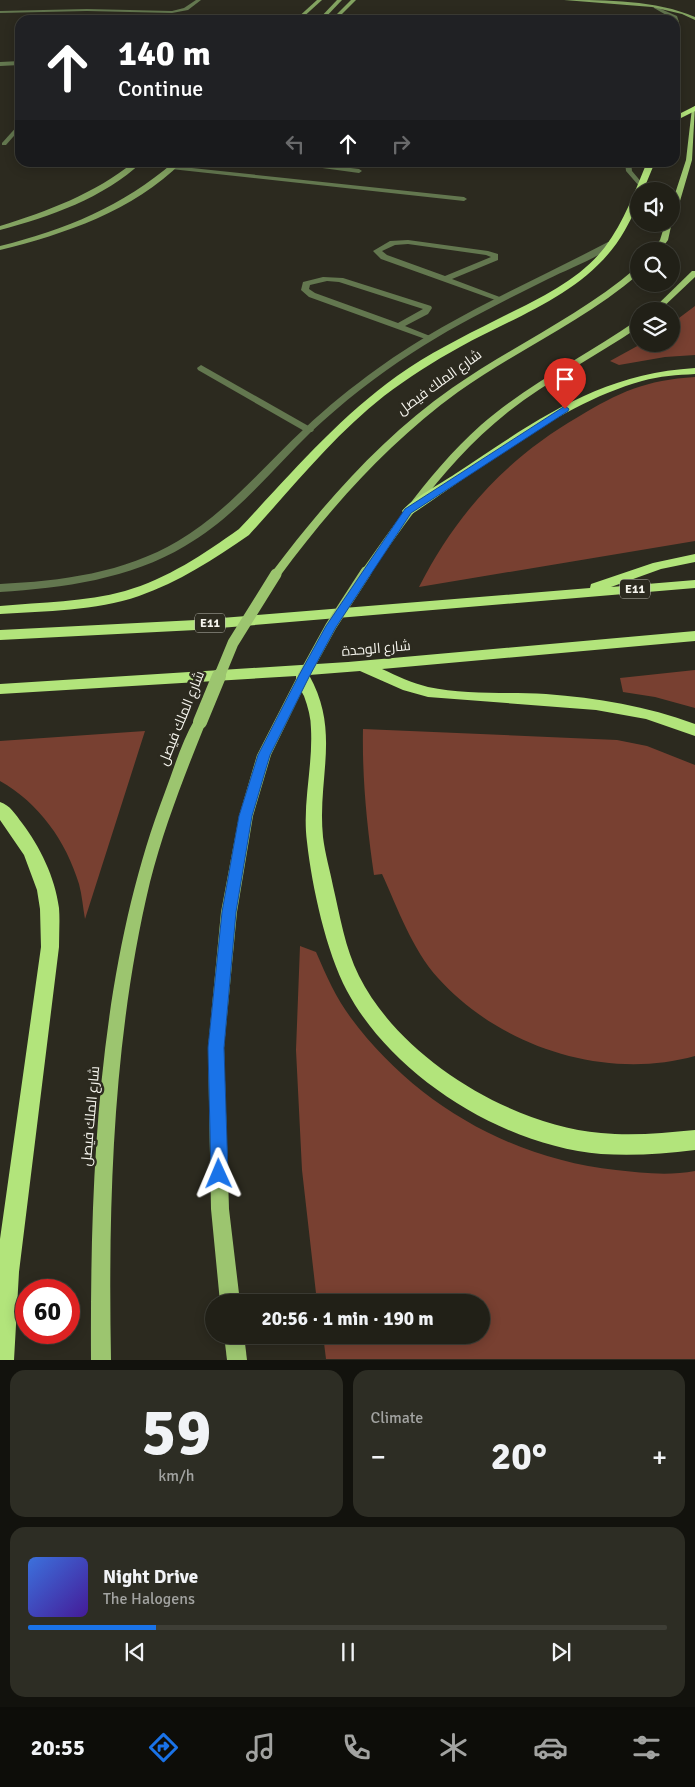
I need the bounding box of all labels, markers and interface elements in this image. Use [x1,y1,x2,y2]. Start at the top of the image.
text: 140 m [118,32,211,75]
icon: ahead [35,35,100,100]
text: Continue [118,75,203,102]
icon: left [281,130,309,158]
icon: ahead [334,130,362,158]
icon: right [387,130,415,158]
map controls [630,182,680,352]
button: sound [630,182,680,232]
button: search [630,242,680,292]
button: layers [630,302,680,352]
street label: شارع الملك فيصل [394,346,485,419]
pin [544,358,586,409]
icon: arrive [551,365,579,393]
road number: E11 [620,580,650,598]
road number: E11 [195,614,225,632]
street label: شارع الوحدة [341,637,411,660]
street label: شارع الملك فيصل [155,668,208,768]
street label: شارع الملك فيصل [78,1065,103,1167]
position arrow [192,1147,244,1199]
speed limit sign: 60 [15,1279,80,1344]
text: 20:56 · 1 min · 190 m [261,1307,434,1331]
text: 59 [141,1393,211,1473]
text: Climate [371,1408,423,1428]
text: 20° [491,1433,547,1480]
text: − [371,1440,386,1474]
text: + [652,1440,667,1474]
text: km/h [158,1466,194,1486]
text: Night Drive [103,1565,198,1589]
text: The Halogens [103,1589,195,1609]
icon: previous [121,1638,149,1666]
icon: pause [334,1638,362,1666]
icon: next [547,1638,575,1666]
icon: directions [146,1730,181,1765]
icon: music [243,1730,278,1765]
icon: phone [339,1730,374,1765]
icon: climate [436,1730,471,1765]
icon: car [533,1730,568,1765]
icon: filters [629,1730,664,1765]
text: 20:55 [31,1734,85,1761]

